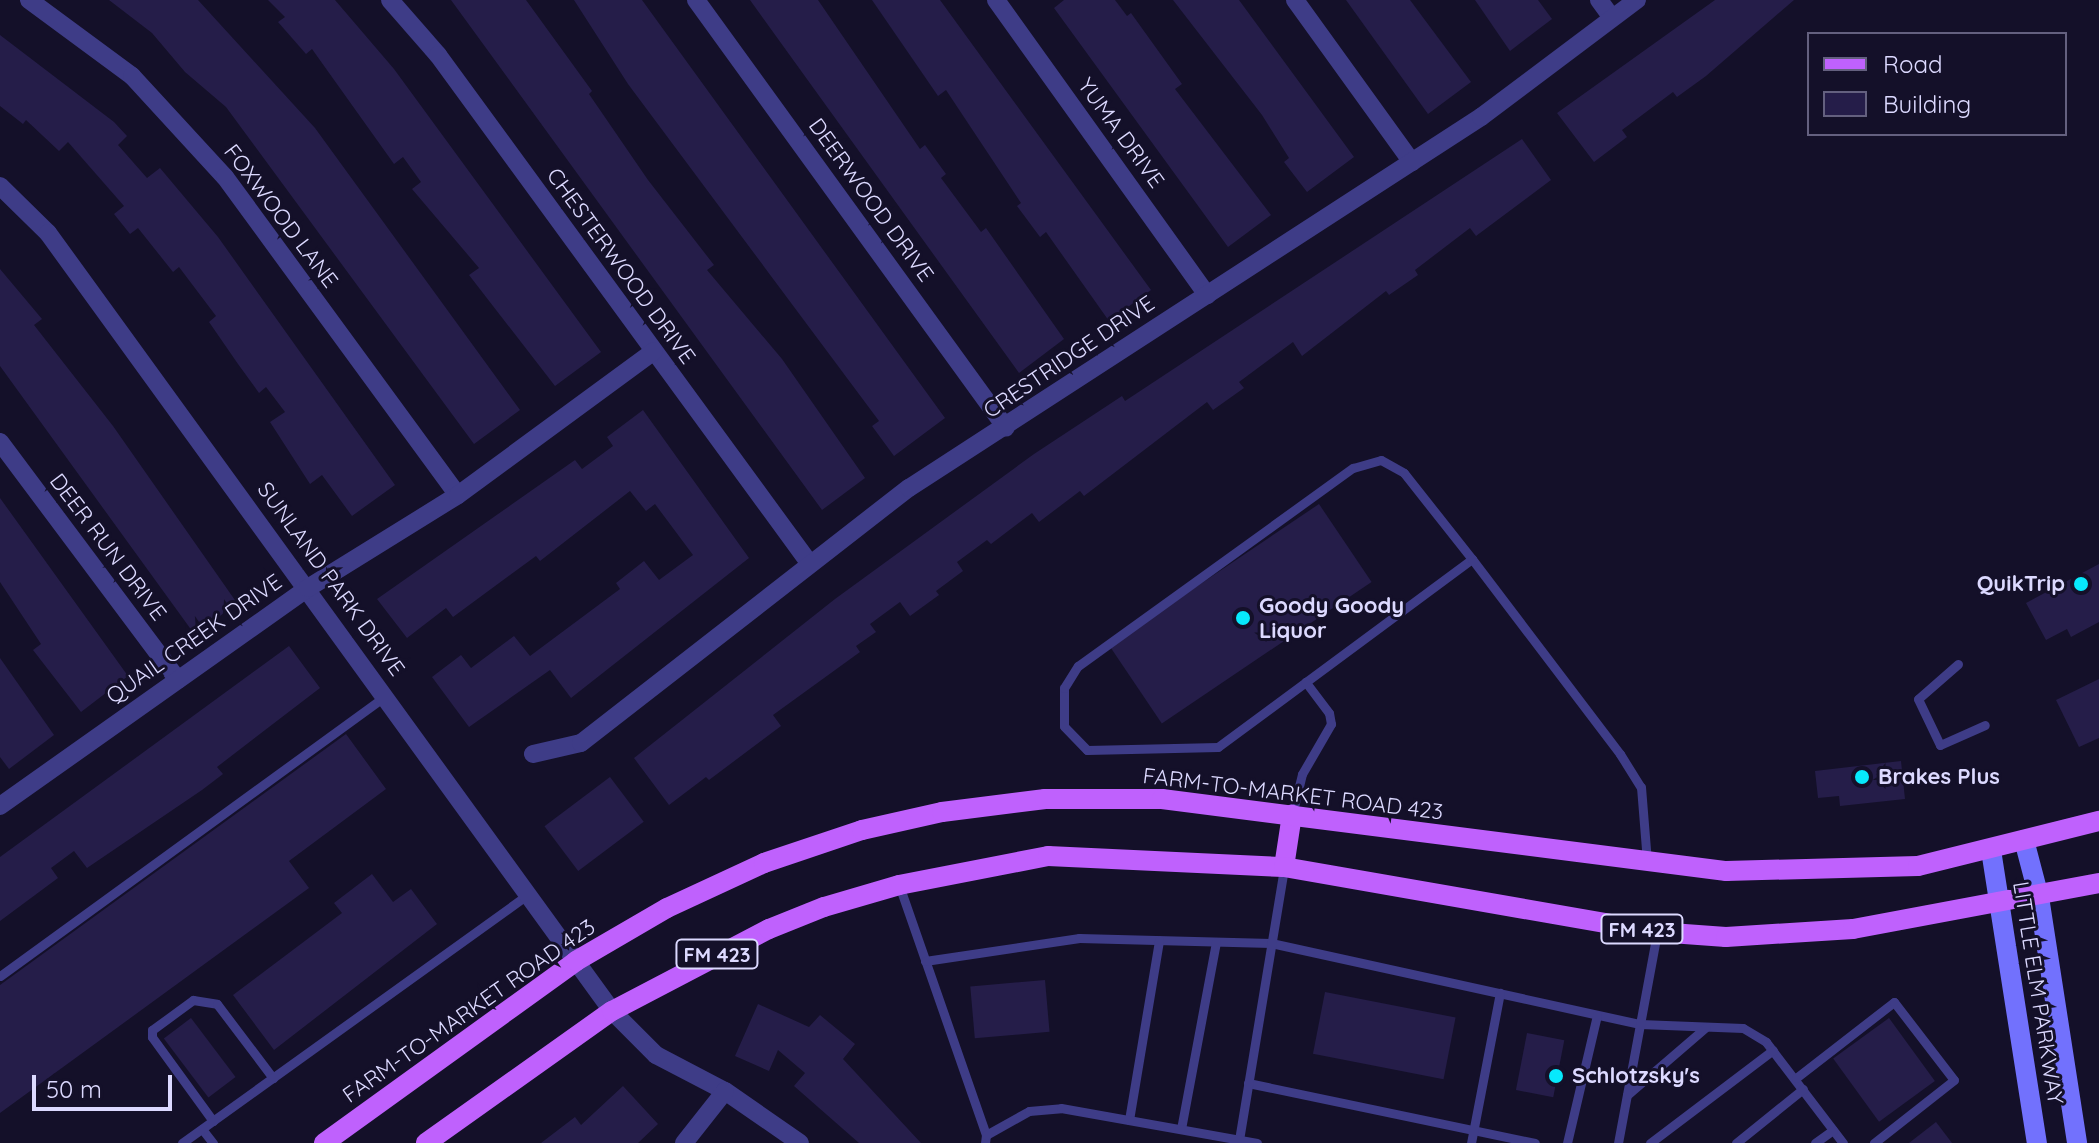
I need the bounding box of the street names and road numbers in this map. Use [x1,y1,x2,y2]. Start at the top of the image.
street label: YUMA DRIVE [1072,73,1170,193]
street label: DEERWOOD DRIVE [803,113,939,287]
street label: FOXWOOD LANE [218,139,344,293]
street label: CHESTERWOOD DRIVE [541,163,701,369]
street label: CRESTRIDGE DRIVE [979,290,1159,424]
street label: DEER RUN DRIVE [44,468,172,626]
street label: SUNLAND PARK DRIVE [252,477,410,681]
street label: QUAIL CREEK DRIVE [101,569,287,709]
street label: FARM-TO-MARKET ROAD 423 [1141,762,1445,826]
street label: LITTLE ELM PARKWAY [2007,880,2069,1106]
road number: FM 423 [1600,913,1684,945]
street label: FARM-TO-MARKET ROAD 423 [338,914,600,1108]
road number: FM 423 [675,938,759,970]

